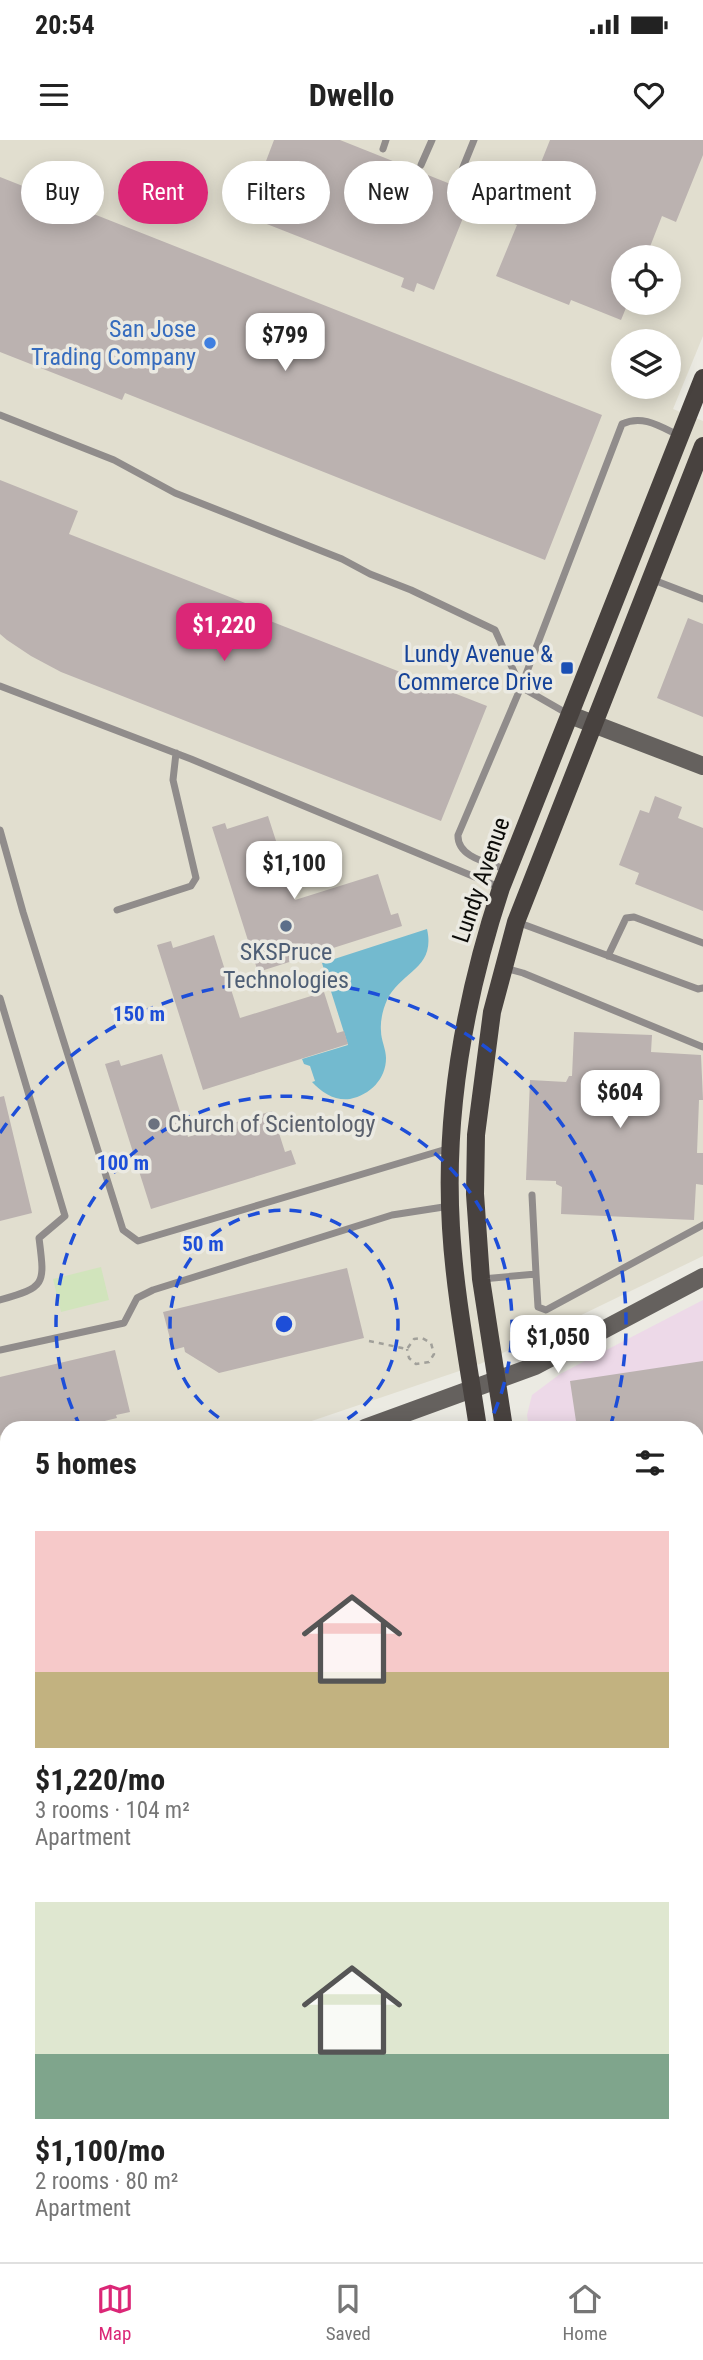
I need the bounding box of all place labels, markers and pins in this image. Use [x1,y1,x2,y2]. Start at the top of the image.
pin: $799 [244,314,326,373]
place label: San Jose Trading Company [31,315,196,371]
marker: San Jose Trading Company [202,335,218,351]
pin: $1,220 [167,603,281,663]
place label: Lundy Avenue & Commerce Drive [397,640,553,696]
marker: Lundy Avenue & Commerce Drive [559,660,575,676]
pin: $1,100 [237,842,351,901]
marker: SKSPruce Technologies [278,918,294,934]
place label: SKSPruce Technologies [223,938,349,994]
pin: $604 [579,1070,661,1130]
place label: Church of Scientology [168,1110,375,1138]
marker: Church of Scientology [146,1116,162,1132]
centre of rings [272,1312,296,1336]
pin: $1,050 [501,1316,615,1375]

